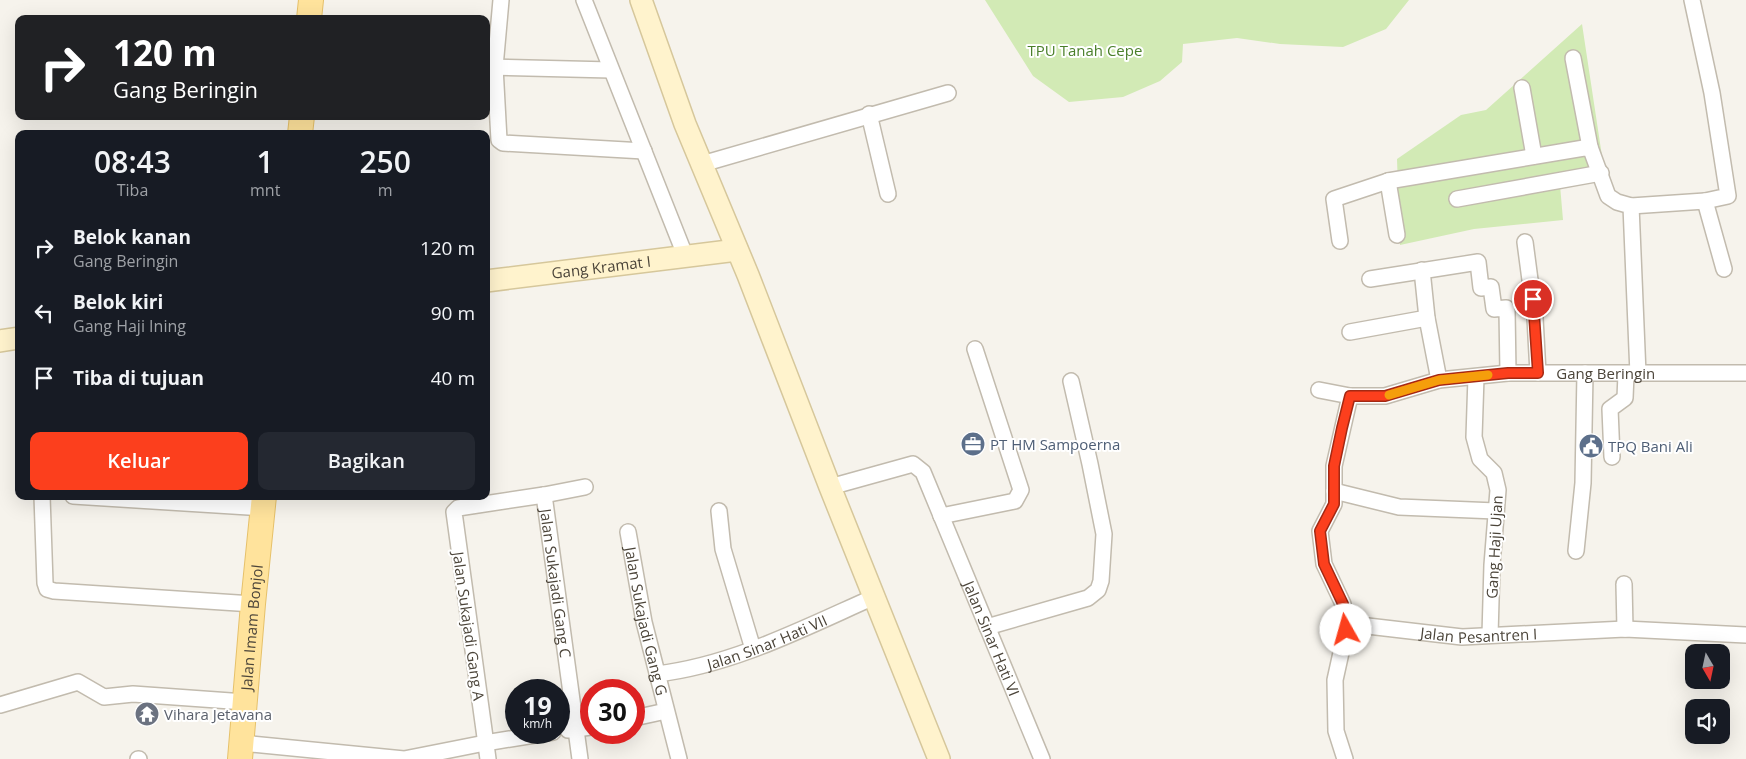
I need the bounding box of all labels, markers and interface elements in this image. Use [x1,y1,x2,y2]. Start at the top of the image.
text: 120 m [113,29,217,76]
icon: right [30,35,95,100]
park label: TPU Tanah Cepe [1028,40,1142,60]
text: Gang Beringin [113,74,258,104]
text: 08:43 [94,141,171,182]
text: 1 [257,141,274,182]
text: 250 [359,141,411,182]
text: Tiba [117,179,148,201]
text: mnt [250,179,280,201]
text: m [378,179,393,201]
text: Belok kanan [73,224,191,250]
icon: right [30,234,58,262]
text: 120 m [420,235,475,261]
text: Gang Beringin [73,250,178,272]
street label: Gang Kramat I [550,251,652,283]
pin [1512,278,1554,320]
icon: arrive [1519,285,1547,313]
text: Belok kiri [73,289,163,315]
icon: left [30,299,58,327]
text: 90 m [431,300,475,326]
text: Gang Haji Ining [73,315,186,337]
street label: Gang Beringin [1556,363,1655,383]
icon: arrive [30,364,58,392]
text: Tiba di tujuan [73,365,204,391]
text: 40 m [431,365,475,391]
office icon: PT HM Sampoerna [960,431,986,457]
button: Keluar [30,432,248,490]
button: Bagikan [258,432,475,490]
public building icon: TPQ Bani Ali [1578,433,1604,459]
place label: PT HM Sampoerna [990,434,1120,454]
place label: TPQ Bani Ali [1608,436,1693,456]
street label: Gang Haji Ujan [1481,495,1507,599]
street label: Jalan Sukajadi Gang C [536,505,576,659]
street label: Jalan Sukajadi Gang G [620,543,672,698]
street label: Jalan Sukajadi Gang A [448,548,489,702]
street label: Jalan Imam Bonjol [236,564,267,693]
street label: Jalan Sinar Hati VI [958,576,1025,699]
position arrow [1319,603,1371,655]
street label: Jalan Sinar Hati VII [703,610,830,674]
street label: Jalan Pesantren I [1417,622,1538,647]
north arrow [1685,644,1730,689]
map controls [1685,644,1730,744]
speed limit sign: 30 [580,679,645,744]
text: 19 [523,688,552,722]
button: sound [1685,699,1730,744]
temple icon: Vihara Jetavana [134,701,160,727]
place label: Vihara Jetavana [164,704,272,724]
text: km/h [523,715,552,732]

